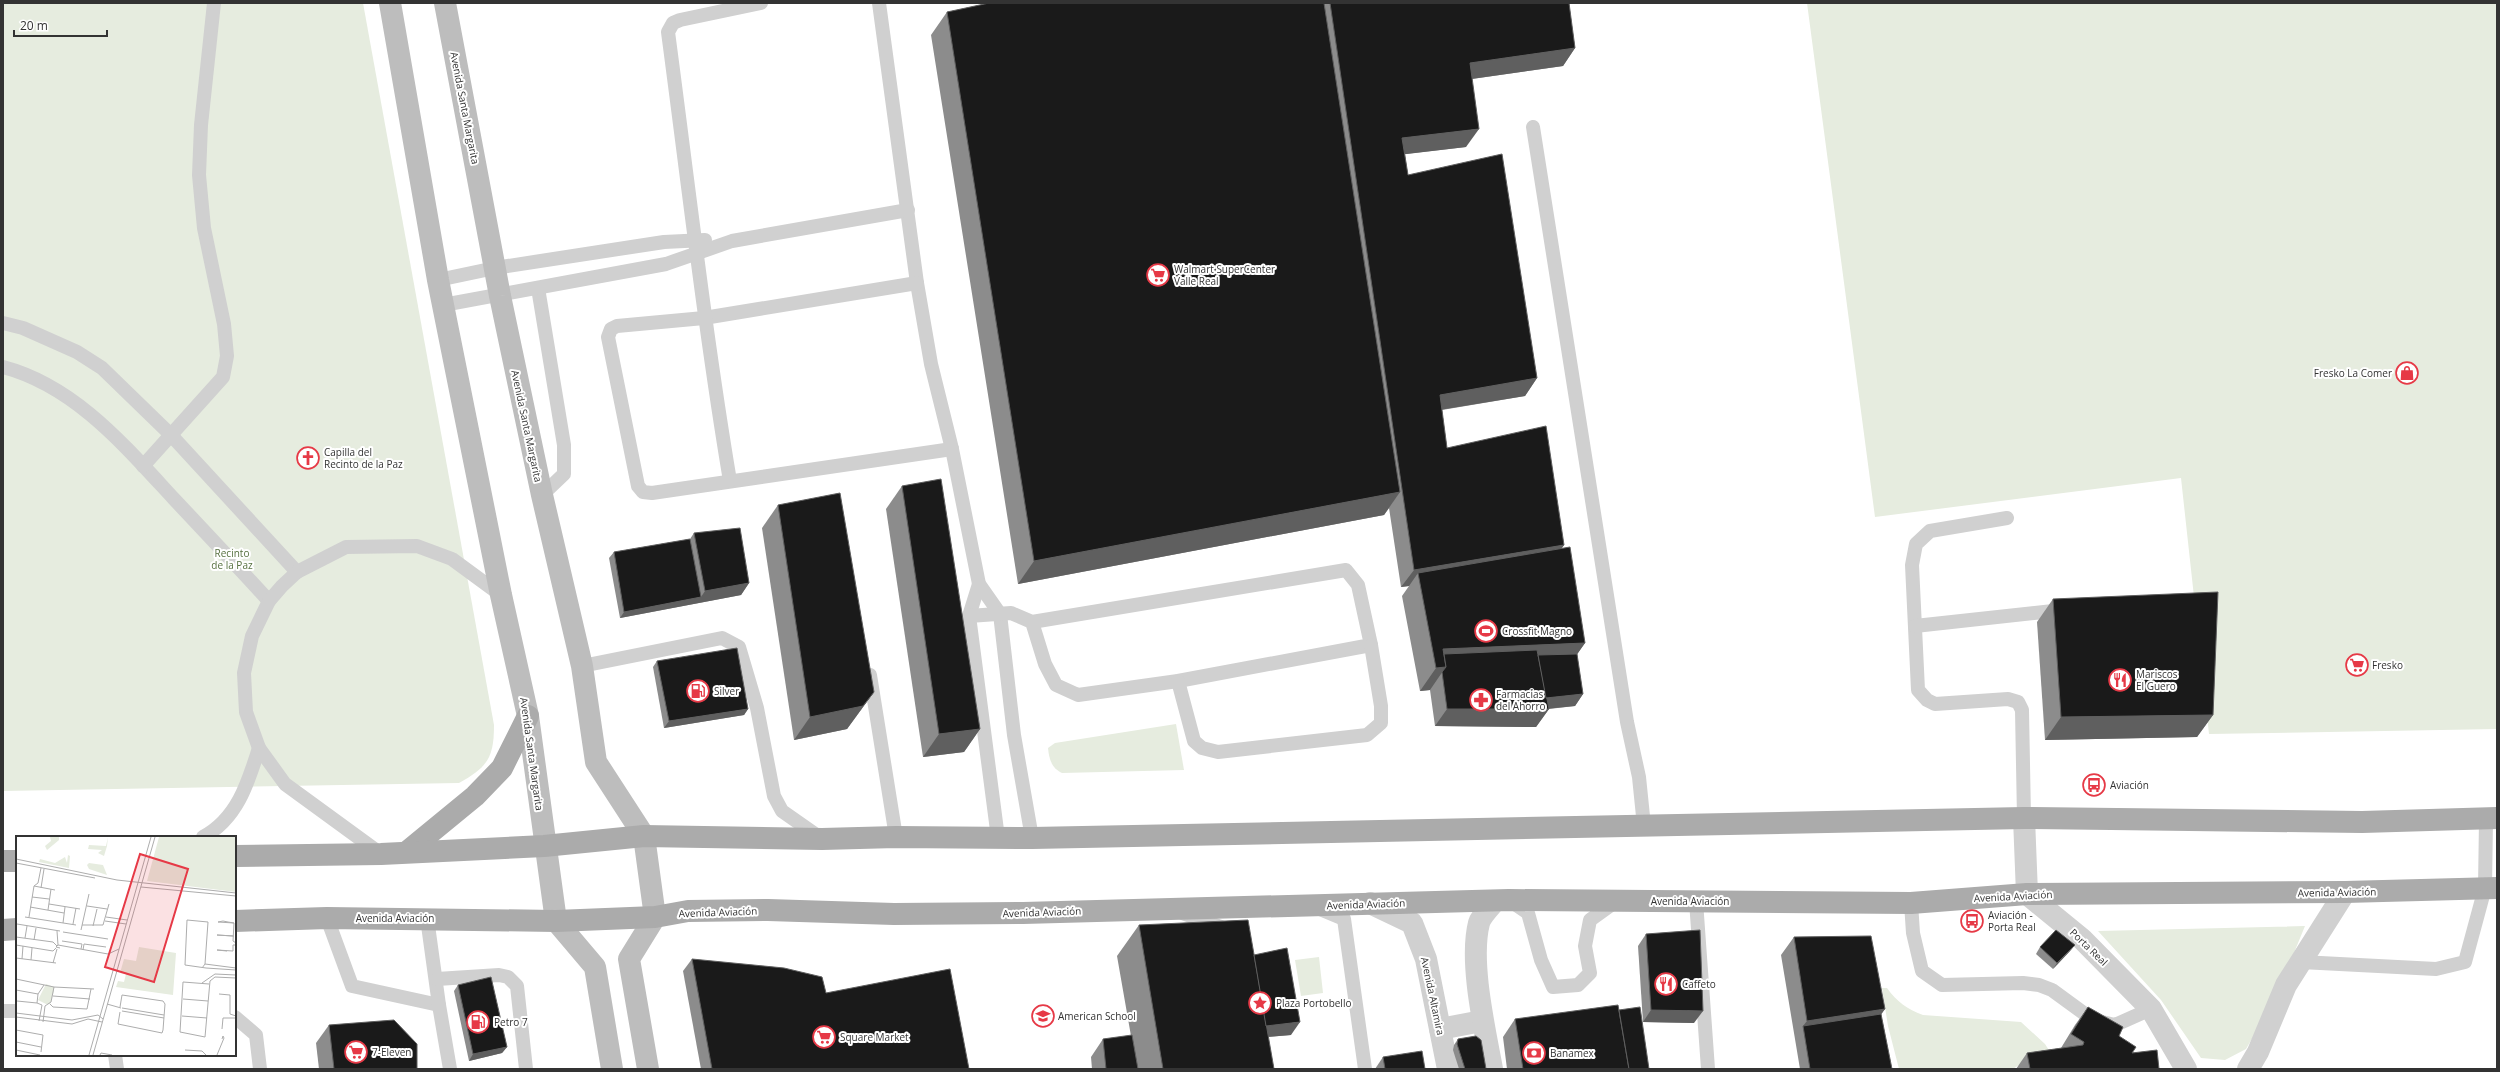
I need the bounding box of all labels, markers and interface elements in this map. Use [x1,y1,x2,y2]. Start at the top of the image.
scale bar [14,12,107,38]
text: 20 m [20,17,48,34]
street label: Avenida Santa Margarita [447,51,483,165]
supermarket icon: Walmart SuperCenter Valle Real [1145,262,1171,288]
place label: Walmart SuperCenter Valle Real [1174,262,1275,288]
shop icon: Fresko La Comer [2394,360,2420,386]
place label: Fresko La Comer [2314,366,2392,380]
street label: Avenida Santa Margarita [508,369,546,483]
church icon: Capilla del Recinto de la Paz [295,445,321,471]
place label: Capilla del Recinto de la Paz [324,445,403,471]
park label: Recinto de la Paz [211,546,253,572]
sports icon: Crossfit Magno [1473,618,1499,644]
place label: Crossfit Magno [1502,624,1572,638]
supermarket icon: Fresko [2344,652,2370,678]
place label: Fresko [2372,658,2403,672]
restaurant icon: Mariscos El Guero [2107,667,2133,693]
place label: Mariscos El Guero [2136,667,2178,693]
fuel station icon: Silver [685,678,711,704]
place label: Silver [714,684,739,698]
pharmacy icon: Farmacias del Ahorro [1468,687,1494,713]
place label: Farmacias del Ahorro [1496,687,1546,713]
street label: Avenida Santa Margarita [517,697,547,811]
bus stop icon: Aviación [2081,772,2107,798]
place label: Aviación [2110,778,2149,792]
inset map [16,836,236,1056]
street label: Avenida Aviación [2298,884,2376,900]
street label: Avenida Aviación [1973,887,2053,905]
street label: Avenida Aviación [1651,894,1729,908]
street label: Avenida Aviación [1326,896,1406,912]
street label: Avenida Aviación [678,904,758,920]
street label: Avenida Aviación [1002,904,1082,920]
bus stop icon: Aviación - Porta Real [1959,908,1985,934]
place label: Aviación - Porta Real [1988,908,2036,934]
street label: Avenida Aviación [356,911,434,925]
street label: Porta Real [2067,925,2111,969]
street label: Avenida Altamira [1418,956,1448,1036]
restaurant icon: Caffeto [1653,971,1679,997]
place label: Caffeto [1682,977,1716,991]
place icon: Plaza Portobello [1247,990,1273,1016]
place label: Plaza Portobello [1276,996,1351,1010]
school or university icon: American School [1030,1003,1056,1029]
fuel station icon: Petro 7 [465,1009,491,1035]
place label: American School [1058,1009,1136,1023]
place label: Petro 7 [494,1015,528,1029]
supermarket icon: Square Market [811,1024,837,1050]
place label: Square Market [840,1030,909,1044]
supermarket icon: 7-Eleven [343,1039,369,1065]
bank icon: Banamex [1521,1040,1547,1066]
place label: 7-Eleven [372,1045,411,1059]
place label: Banamex [1550,1046,1595,1060]

